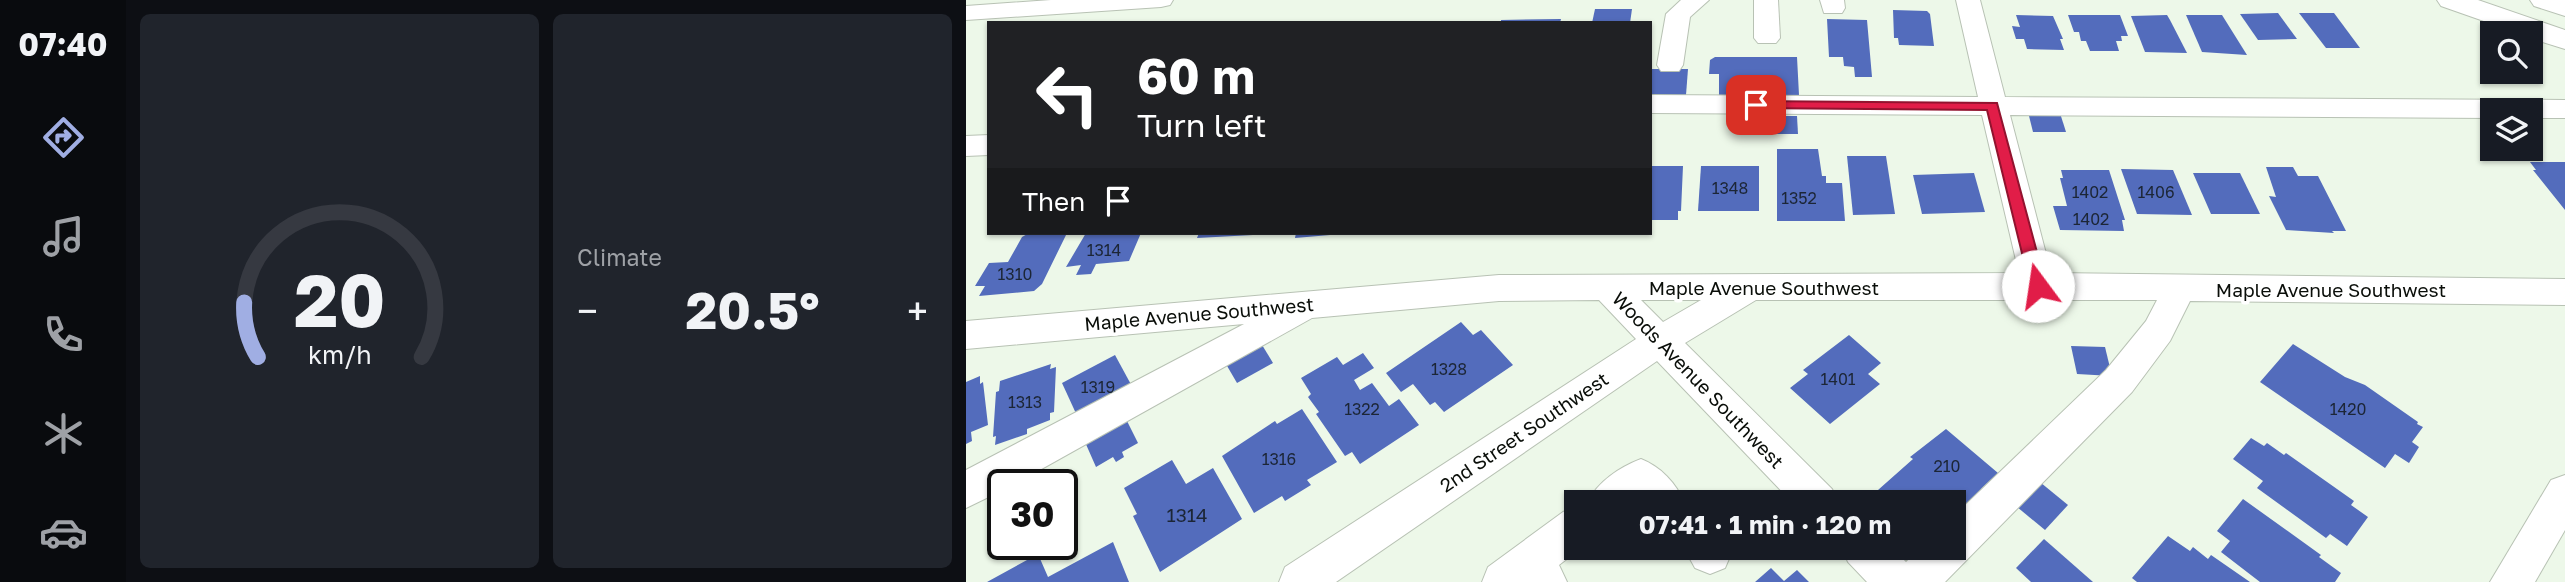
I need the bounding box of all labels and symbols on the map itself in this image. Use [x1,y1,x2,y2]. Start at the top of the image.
pin [1726,75,1786,135]
house number: 1348 [1712,178,1748,198]
house number: 1402 [2072,182,2108,202]
house number: 1406 [2137,182,2175,202]
house number: 1352 [1781,188,1817,208]
house number: 1402 [2073,209,2109,229]
house number: 1314 [1087,240,1121,260]
position arrow [2001,249,2075,323]
house number: 1310 [998,264,1032,284]
street label: Maple Avenue Southwest [1649,276,1879,299]
street label: Maple Avenue Southwest [2216,278,2446,301]
street label: Woods Avenue Southwest [1608,287,1789,473]
street label: Maple Avenue Southwest [1083,292,1315,335]
house number: 1328 [1431,359,1467,379]
street label: 2nd Street Southwest [1435,367,1612,497]
house number: 1401 [1820,369,1856,389]
house number: 1319 [1081,377,1115,397]
house number: 1313 [1008,392,1042,412]
house number: 1322 [1344,399,1380,419]
house number: 1420 [2330,399,2366,419]
house number: 1316 [1262,449,1296,469]
house number: 210 [1934,456,1960,476]
speed limit sign: 30 [987,469,1078,560]
house number: 1314 [1166,503,1208,526]

